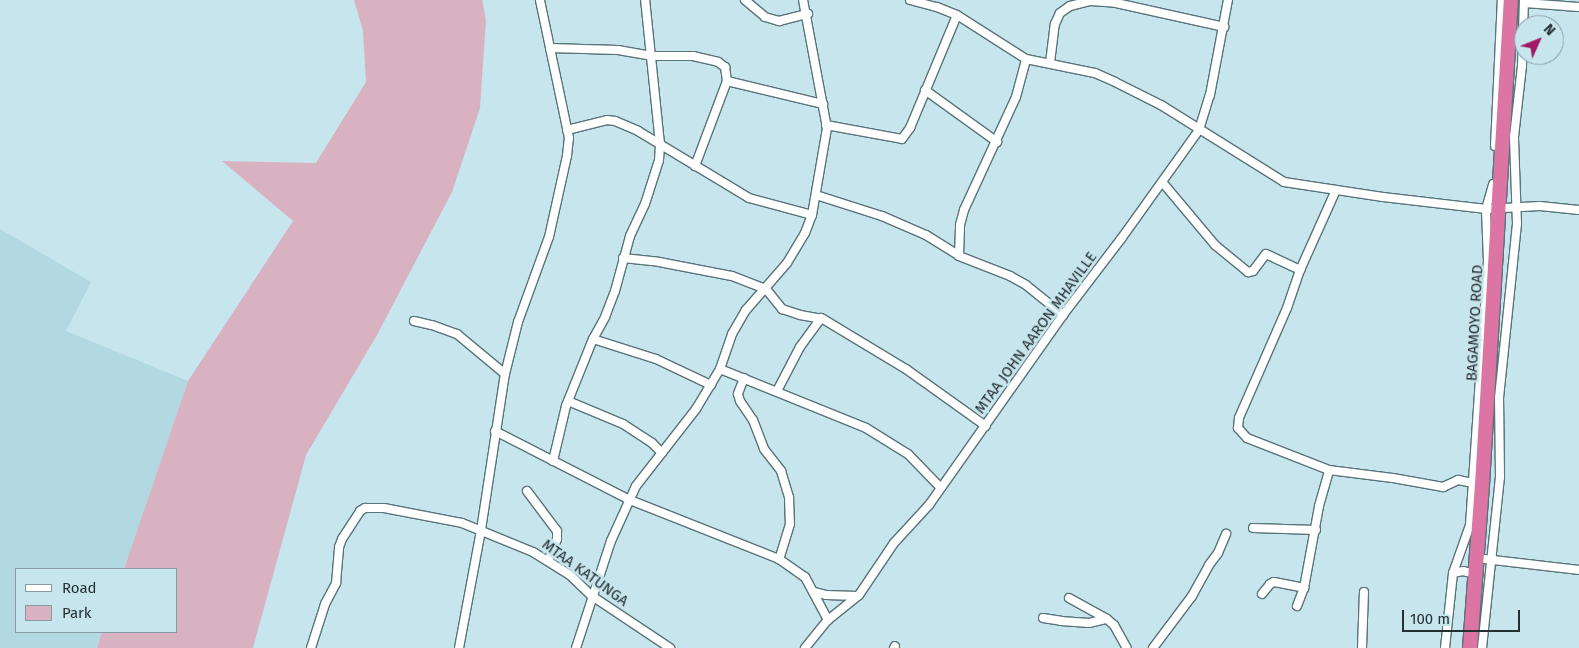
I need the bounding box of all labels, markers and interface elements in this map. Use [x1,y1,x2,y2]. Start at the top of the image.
north arrow [1514,15,1564,65]
text: N [1540,21,1559,39]
street label: MTAA JOHN AARON MHAVILLE [971,249,1101,417]
street label: BAGAMOYO ROAD [1463,264,1487,382]
street label: MTAA KATUNGA [538,536,632,610]
legend [15,568,178,633]
text: Road [62,579,97,597]
scale bar [1404,600,1522,632]
text: Park [62,604,92,622]
text: 100 m [1410,610,1450,628]

